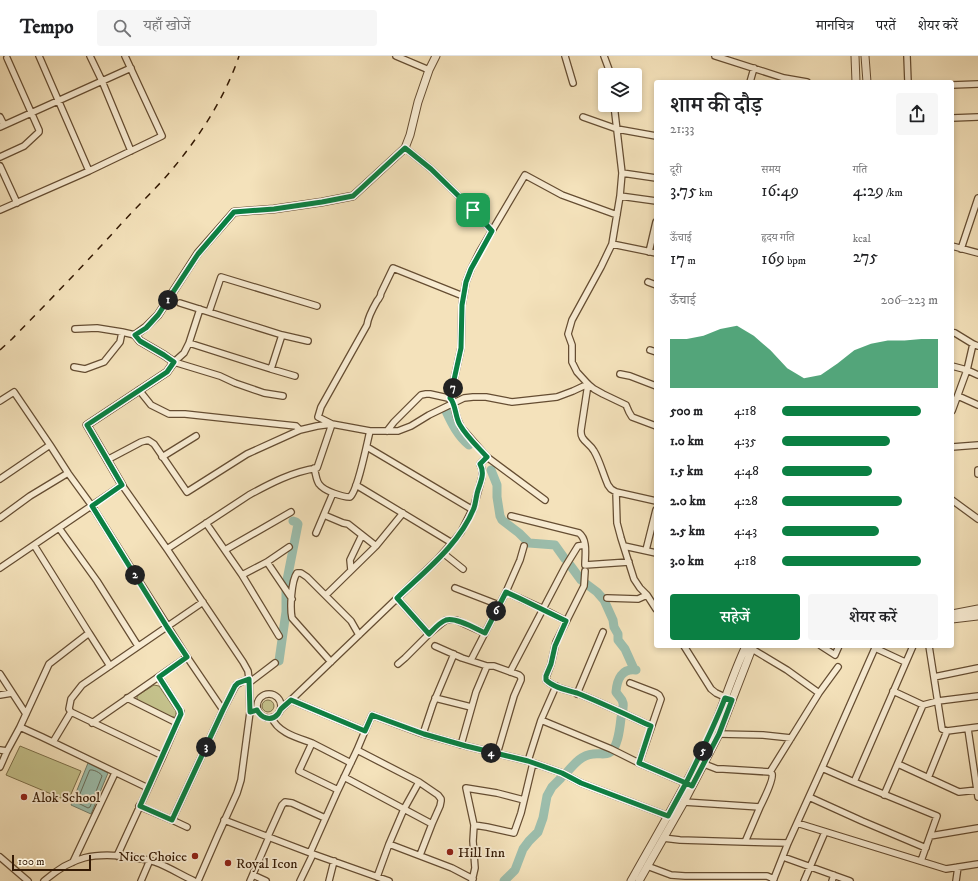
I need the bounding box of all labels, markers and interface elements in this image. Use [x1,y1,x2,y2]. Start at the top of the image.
search box [97,10,377,46]
text: Tempo [20,16,73,39]
text: यहाँ खोजें [143,16,191,35]
icon: search [111,17,133,39]
text: मानचित्र [816,17,854,35]
text: परतें [876,17,896,35]
text: शेयर करें [918,17,958,35]
map controls [598,68,642,112]
button: layers [598,68,642,112]
text: शाम की दौड़ [670,92,762,119]
button: share [896,93,938,135]
text: 21:33 [670,121,694,137]
text: दूरी [670,163,682,177]
text: समय [761,163,781,177]
text: गति [853,163,867,177]
text: 3.75 [670,180,697,202]
text: 16:49 [761,180,799,202]
text: 4:29 [853,180,884,202]
text: km [697,186,713,200]
text: /km [884,186,903,200]
pin [456,193,490,227]
icon: arrive [462,199,484,221]
text: ऊँचाई [670,231,692,245]
text: हृदय गति [761,231,795,245]
text: kcal [853,232,871,246]
text: 275 [853,246,878,268]
text: 17 [670,248,685,270]
text: 169 [761,248,785,270]
text: m [685,254,696,268]
text: bpm [785,254,806,268]
pin: 1 [158,290,178,310]
text: ऊँचाई [670,292,696,308]
text: 206–223 m [881,292,938,308]
text: 1 [166,293,170,307]
pin: 7 [443,378,463,398]
text: 7 [450,381,456,395]
text: 500 m [670,403,703,419]
text: 4:18 [734,403,756,419]
text: 1.0 km [670,433,704,449]
text: 4:35 [734,433,756,449]
text: 1.5 km [670,463,703,479]
text: 4:48 [734,463,759,479]
text: 2.0 km [670,493,706,509]
text: 4:28 [734,493,758,509]
text: 2.5 km [670,523,705,539]
text: 4:43 [734,523,757,539]
text: 3.0 km [670,553,704,569]
text: 4:18 [734,553,756,569]
pin: 2 [125,565,145,585]
text: 2 [132,568,138,582]
button: सहेजें [670,594,800,640]
button: शेयर करें [808,594,938,640]
pin: 6 [486,601,506,621]
text: 6 [493,604,499,618]
pin: 3 [196,737,216,757]
text: 3 [204,740,208,754]
pin: 5 [693,741,713,761]
pin: 4 [481,743,501,763]
text: 5 [700,744,706,758]
text: 4 [488,746,494,760]
place label: Alok School [32,789,101,807]
marker: Alok School [19,792,29,802]
place label: Hill Inn [458,844,506,862]
marker: Hill Inn [445,847,455,857]
place label: Nice Choice [119,848,187,866]
marker: Nice Choice [190,851,200,861]
scale bar [12,853,91,872]
text: 100 m [18,855,44,869]
place label: Royal Icon [236,855,298,873]
marker: Royal Icon [223,858,233,868]

